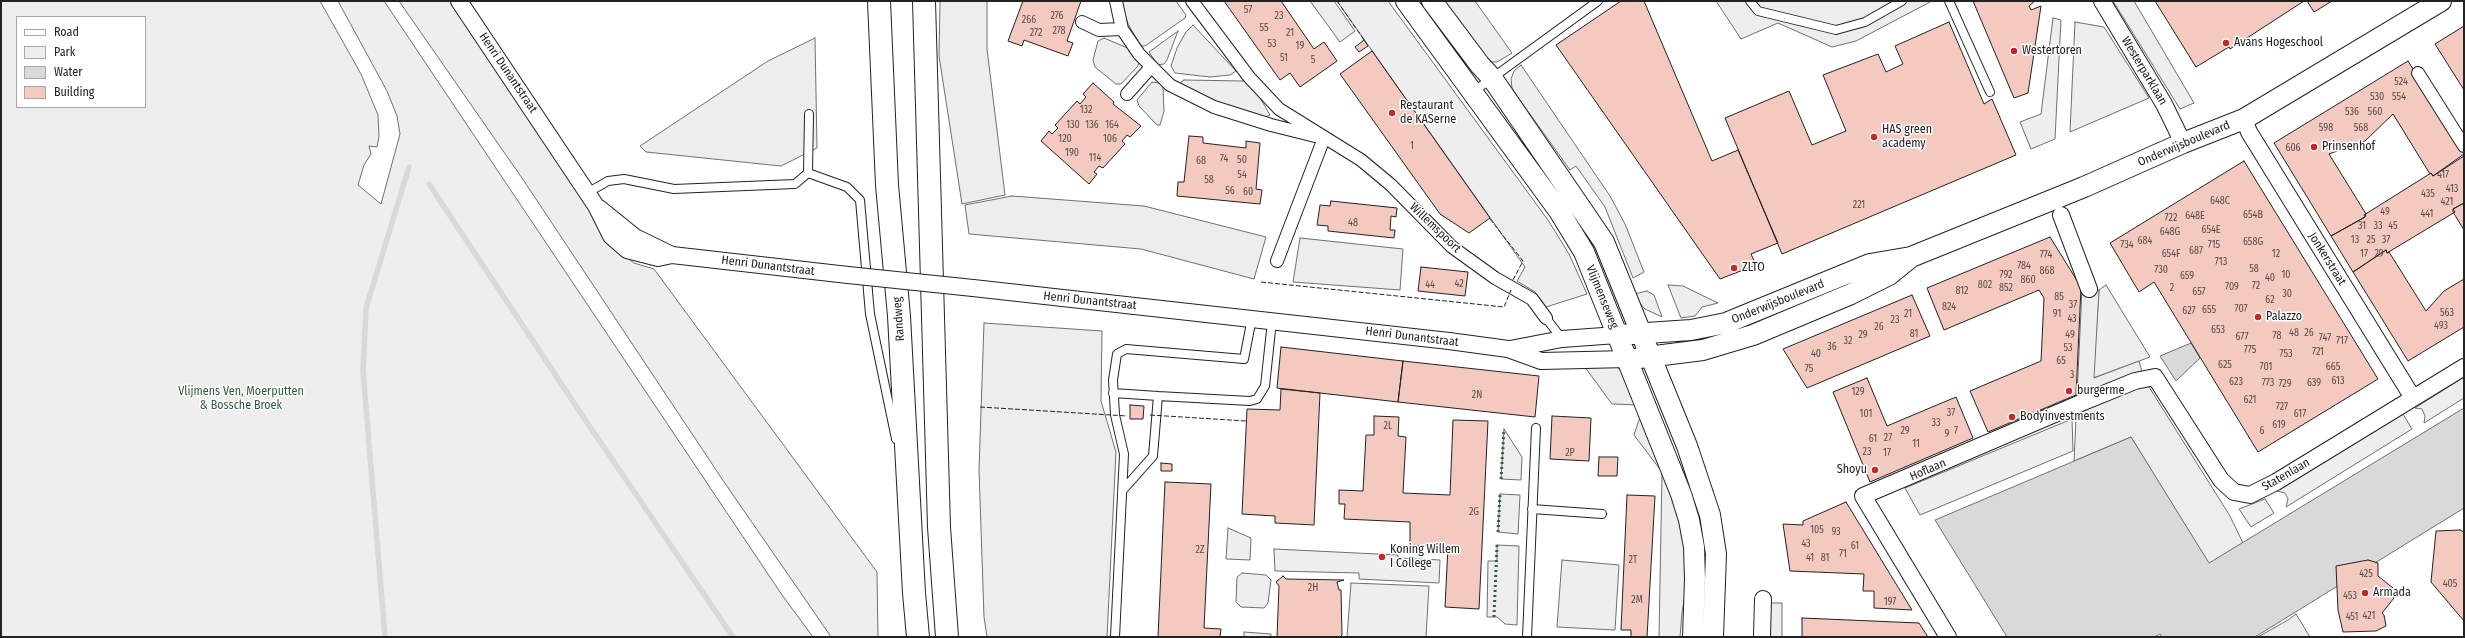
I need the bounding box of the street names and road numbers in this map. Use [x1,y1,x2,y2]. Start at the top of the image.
street label: Henri Dunantstraat [476,30,540,116]
street label: Westerparklaan [2118,34,2170,108]
street label: Onderwijsboulevard [2136,118,2232,170]
street label: Willemspoort [1406,200,1464,256]
street label: Jonkerstraat [2305,230,2349,288]
street label: Henri Dunantstraat [721,253,815,279]
street label: Vlijmenseweg [1583,263,1621,331]
street label: Onderwijsboulevard [1730,277,1826,327]
street label: Henri Dunantstraat [1043,289,1137,313]
street label: Randweg [890,296,908,342]
street label: Henri Dunantstraat [1365,324,1459,350]
street label: Hoflaan [1908,456,1948,484]
street label: Statenlaan [2260,456,2312,494]

